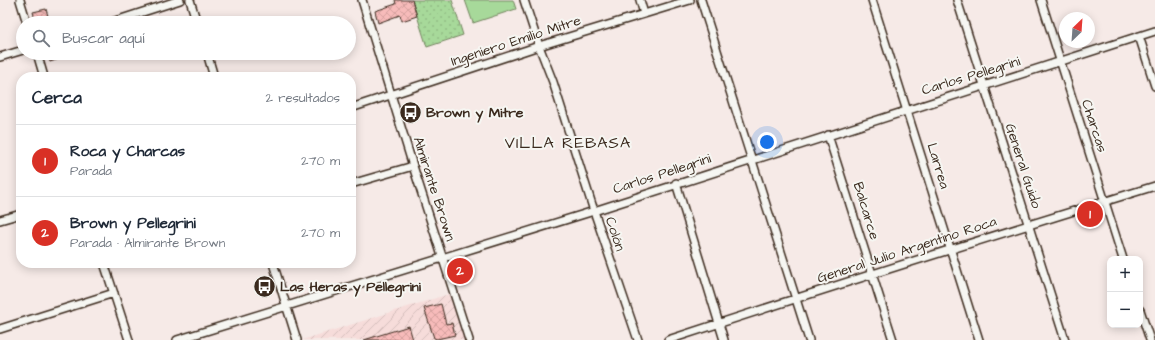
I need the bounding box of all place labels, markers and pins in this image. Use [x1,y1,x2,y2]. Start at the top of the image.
bus stop icon: Brown y Mitre [397,100,423,126]
place label: Brown y Mitre [426,103,524,123]
pin: 1 [1077,199,1103,229]
pin: 2 [447,256,473,286]
bus stop icon: Las Heras y Pellegrini [252,274,278,300]
place label: Las Heras y Pellegrini [280,277,422,298]

